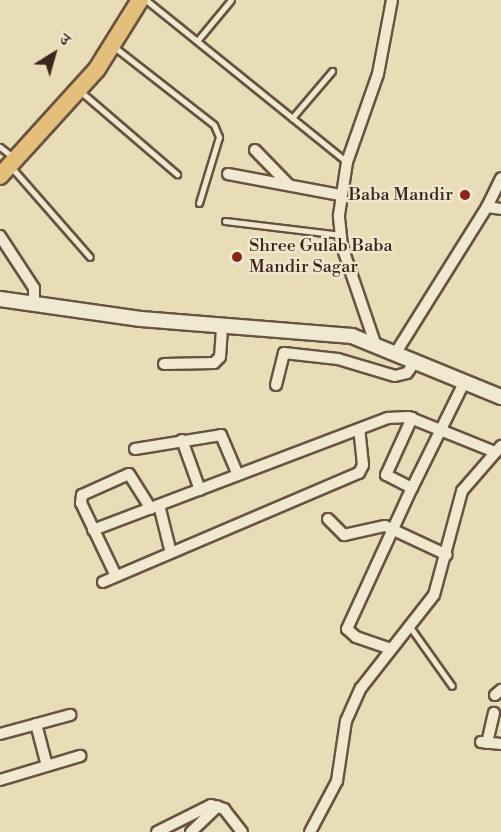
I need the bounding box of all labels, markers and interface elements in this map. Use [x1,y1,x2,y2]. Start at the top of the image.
north arrow [24,24,84,84]
text: उ [56,29,74,50]
place label: Baba Mandir [348,184,453,206]
marker: Baba Mandir [458,188,472,202]
place label: Shree Gulab Baba Mandir Sagar [249,236,393,278]
marker: Shree Gulab Baba Mandir Sagar [230,250,244,264]

